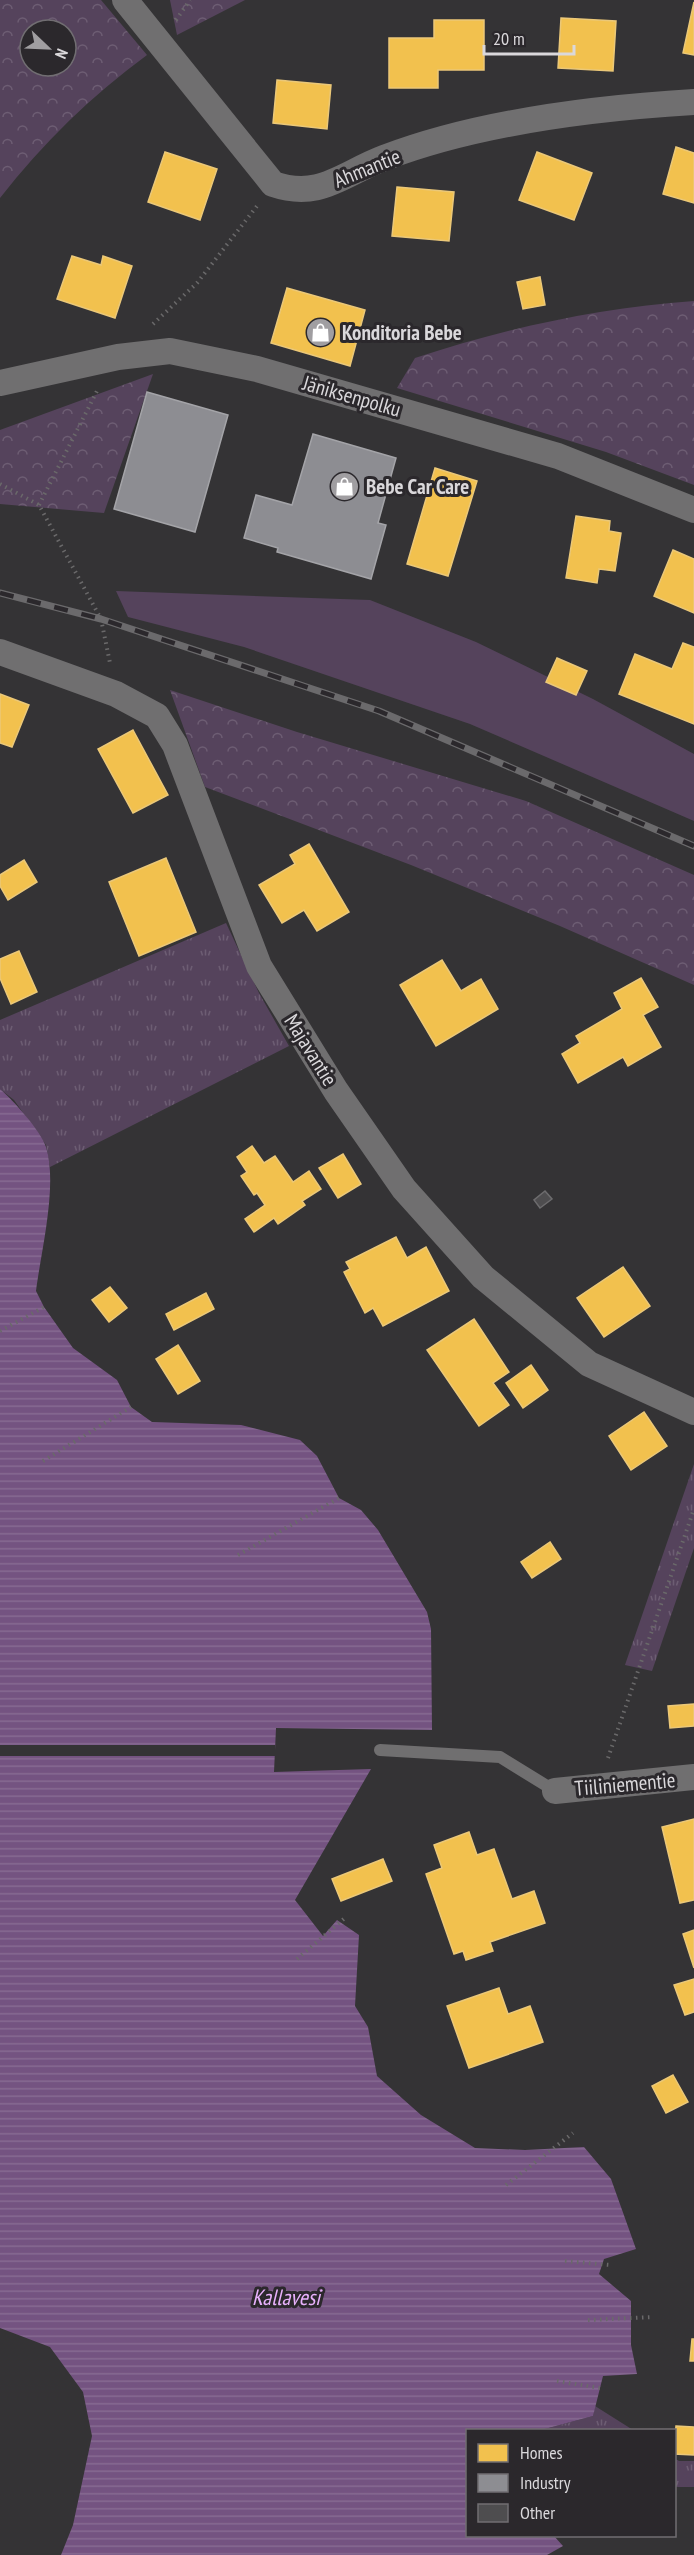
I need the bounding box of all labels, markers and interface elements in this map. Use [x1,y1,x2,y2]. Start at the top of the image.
north arrow [18,18,78,78]
scale bar [484,18,574,56]
text: 20 m [493,27,525,50]
text: N [51,46,73,62]
street label: Ahmantie [330,142,404,194]
shop icon: Konditoria Bebe [305,316,337,348]
place label: Konditoria Bebe [342,319,462,346]
street label: Jäniksenpolku [299,369,404,423]
shop icon: Bebe Car Care [329,470,361,502]
place label: Bebe Car Care [366,473,469,500]
street label: Majavantie [278,1009,344,1091]
street label: Tiiliniementie [574,1766,676,1802]
water label: Kallavesi [252,2283,323,2311]
legend [466,2429,676,2537]
text: Homes [520,2441,563,2464]
text: Industry [520,2471,571,2494]
text: Other [520,2501,555,2524]

